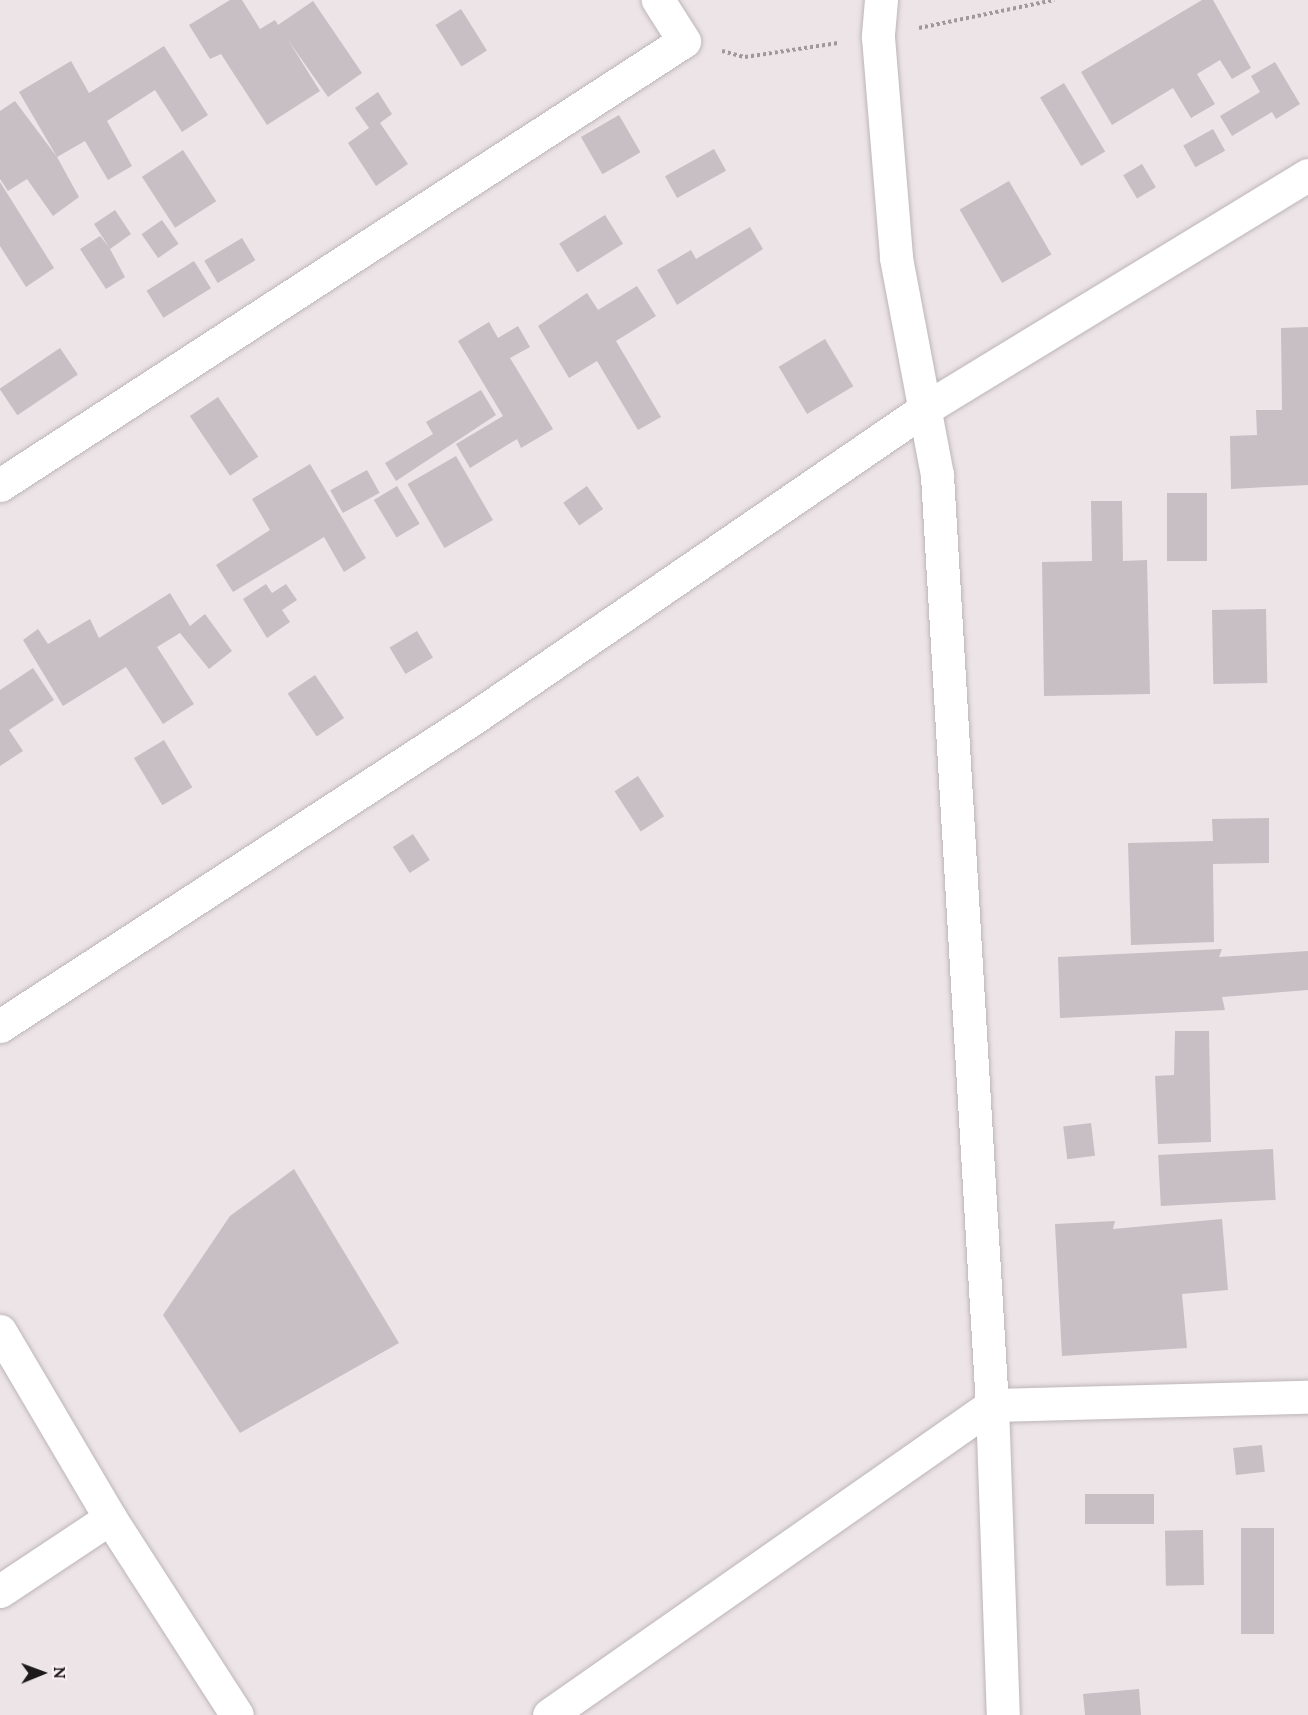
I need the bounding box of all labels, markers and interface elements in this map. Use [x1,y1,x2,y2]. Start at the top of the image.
north arrow [12,1643,72,1703]
text: N [50,1666,70,1679]

